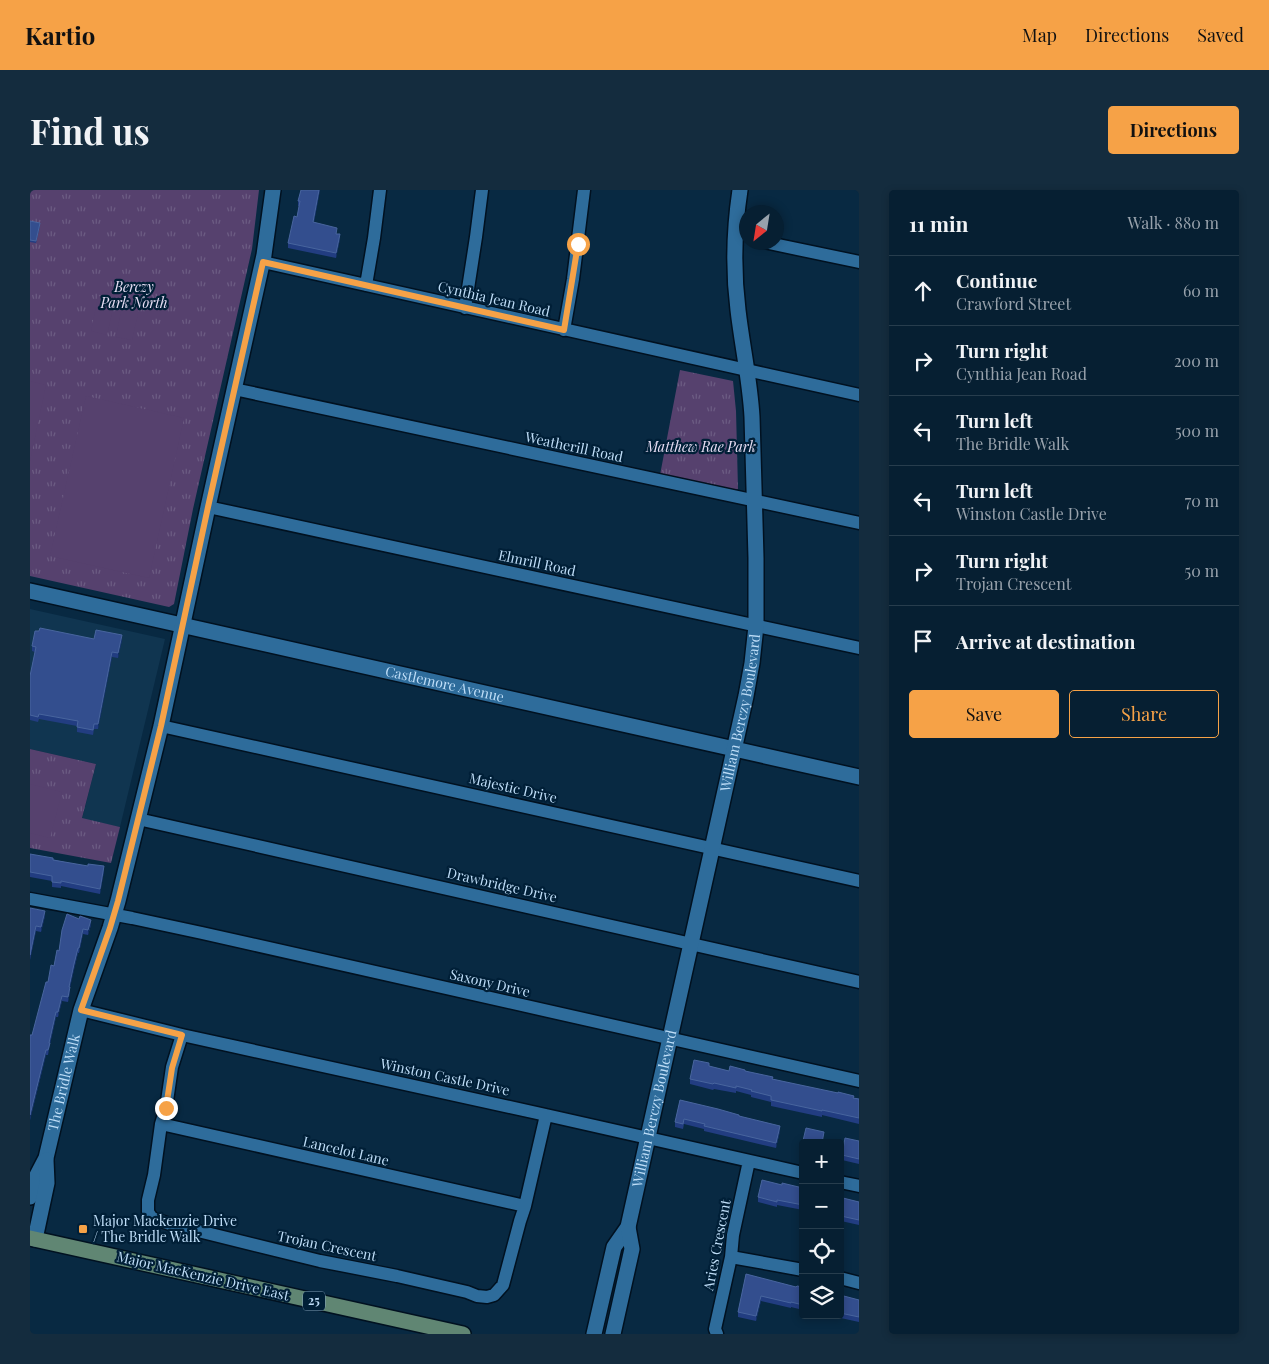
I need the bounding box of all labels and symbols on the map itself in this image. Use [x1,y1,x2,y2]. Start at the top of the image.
north arrow [739,205,784,250]
route start [567,233,590,256]
street label: Cynthia Jean Road [436,276,552,321]
park label: Berczy Park North [99,277,168,312]
street label: Weatherill Road [522,427,625,466]
park label: Matthew Rae Park [645,437,756,456]
street label: Elmrill Road [497,545,578,580]
street label: William Berczy Boulevard [715,633,764,794]
street label: Castlemore Avenue [384,661,506,706]
street label: Majestic Drive [467,768,559,807]
street label: Drawbridge Drive [445,863,559,906]
street label: Saxony Drive [448,964,532,1001]
street label: William Berczy Boulevard [627,1028,680,1190]
street label: The Bridle Walk [43,1032,84,1133]
street label: Winston Castle Drive [378,1053,512,1100]
route end [155,1097,178,1120]
street label: Lancelot Lane [301,1131,391,1170]
street label: Aries Crescent [698,1197,735,1293]
place label: Major Mackenzie Drive / The Bridle Walk [93,1211,237,1246]
marker: Major Mackenzie Drive / The Bridle Walk [77,1223,89,1235]
street label: Trojan Crescent [276,1226,379,1266]
street label: Major MacKenzie Drive East [115,1246,292,1305]
road number: 25 [303,1292,325,1310]

